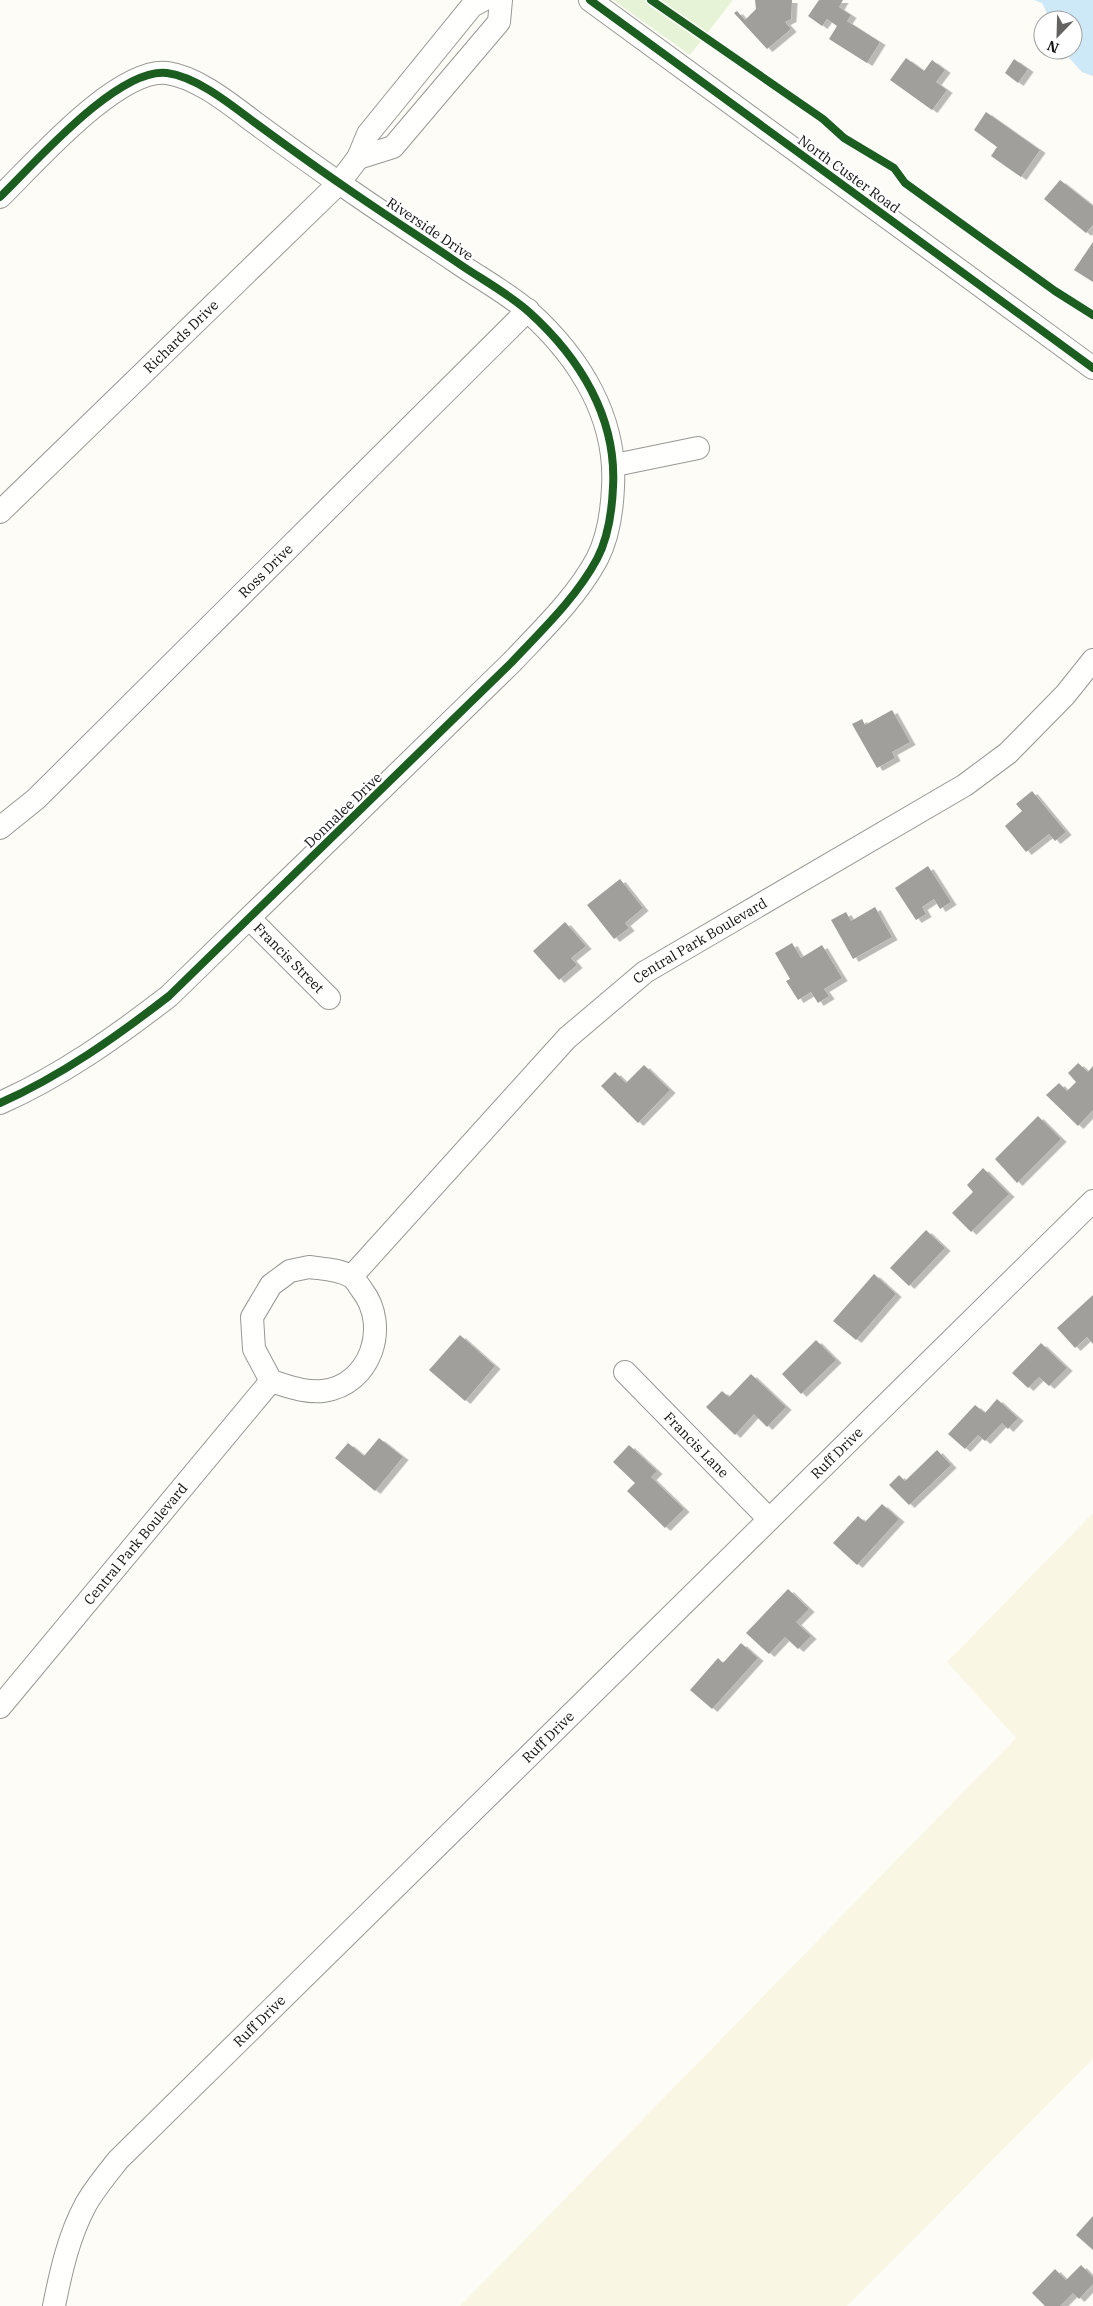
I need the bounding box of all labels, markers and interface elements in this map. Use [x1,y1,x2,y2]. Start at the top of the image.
north arrow [1033,10,1083,60]
text: N [1044,37,1062,57]
street label: North Custer Road [794,131,904,217]
street label: Riverside Drive [383,193,477,265]
street label: Richards Drive [140,296,222,377]
street label: Ross Drive [235,540,297,602]
street label: Donnalee Drive [300,768,386,852]
street label: Central Park Boulevard [629,894,770,987]
street label: Francis Street [250,919,328,997]
street label: Francis Lane [660,1408,733,1482]
street label: Ruff Drive [807,1423,867,1483]
street label: Central Park Boulevard [80,1479,192,1609]
street label: Ruff Drive [518,1707,578,1767]
street label: Ruff Drive [229,1991,289,2051]

